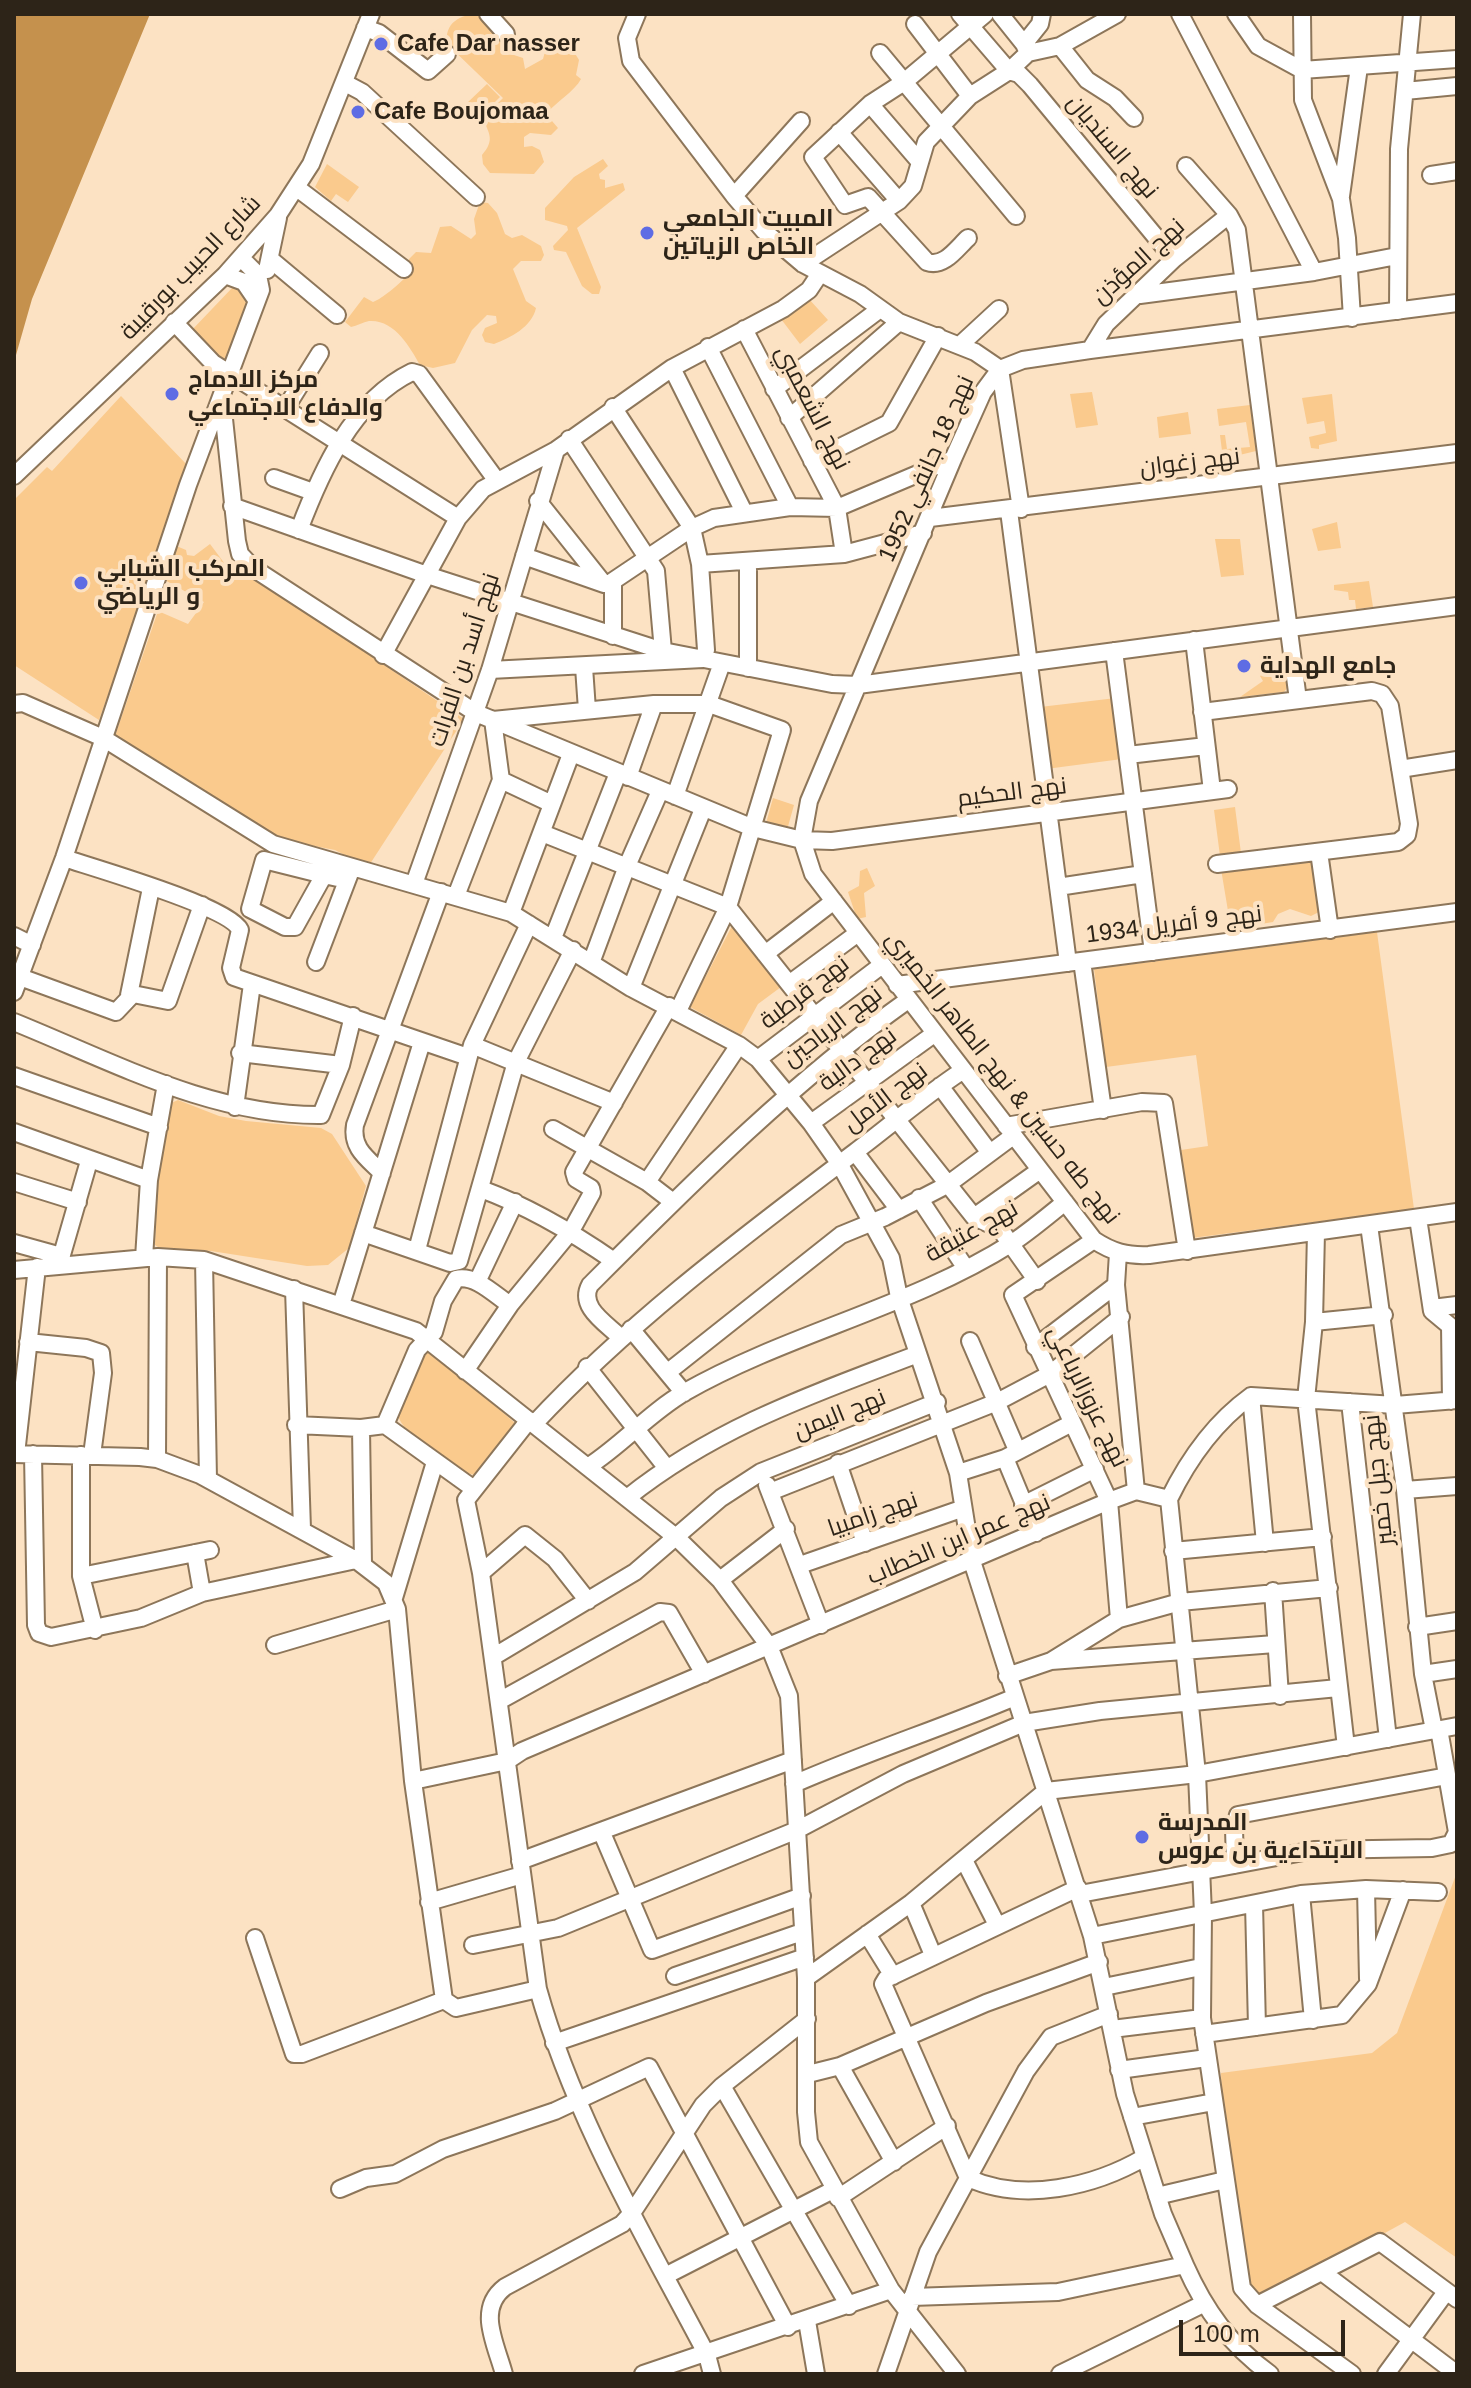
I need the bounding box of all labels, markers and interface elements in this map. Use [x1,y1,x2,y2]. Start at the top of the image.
place label: Cafe Dar nasser [397,30,580,58]
marker: Cafe Dar nasser [372,35,390,53]
street label: نهج السنديان [1060,89,1164,205]
place label: Cafe Boujomaa [374,98,549,126]
marker: Cafe Boujomaa [349,103,367,121]
street label: شارع الحبيب بورقيبة [115,190,267,346]
place label: المبيت الجامعي الخاص الزياتين [663,205,833,261]
street label: نهج المؤذن [1087,213,1191,311]
marker: المبيت الجامعي الخاص الزياتين [638,224,656,242]
street label: نهج الشعمبي [768,341,856,475]
place label: مركز الادماج والدفاع الاجتماعي [188,366,383,422]
street label: نهج 18 جانفي 1952 [873,371,981,567]
marker: مركز الادماج والدفاع الاجتماعي [163,385,181,403]
street label: نهج زغوان [1138,443,1242,483]
place label: المركب الشبابي و الرياضي [97,555,265,611]
street label: نهج أسد بن الفرات [423,570,507,750]
marker: المركب الشبابي و الرياضي [72,574,90,592]
place label: جامع الهداية [1260,652,1396,680]
marker: جامع الهداية [1235,657,1253,675]
street label: نهج الحكيم [956,772,1068,814]
street label: نهج 9 أفريل 1934 [1084,900,1264,950]
street label: نهج طه حسين & نهج الطاهر الخميري [879,926,1125,1230]
street label: نهج قرطبة [755,950,855,1036]
street label: نهج الرياحين [778,980,888,1074]
street label: نهج دالية [813,1022,903,1098]
street label: نهج الأمل [838,1057,934,1139]
street label: نهج عتيقة [921,1195,1023,1269]
street label: نهج عزوزالرباعي [1040,1322,1134,1472]
street label: نهج اليمن [790,1383,890,1447]
street label: نهج جبل خمير [1358,1413,1400,1547]
street label: نهج زامبيا [824,1486,922,1544]
street label: نهج عمر ابن الخطاب [863,1488,1055,1592]
place label: المدرسة الابتداءية بن عروس [1158,1809,1364,1865]
marker: المدرسة الابتداءية بن عروس [1133,1828,1151,1846]
scale bar [1183,2304,1349,2354]
text: 100 m [1193,2320,1260,2347]

